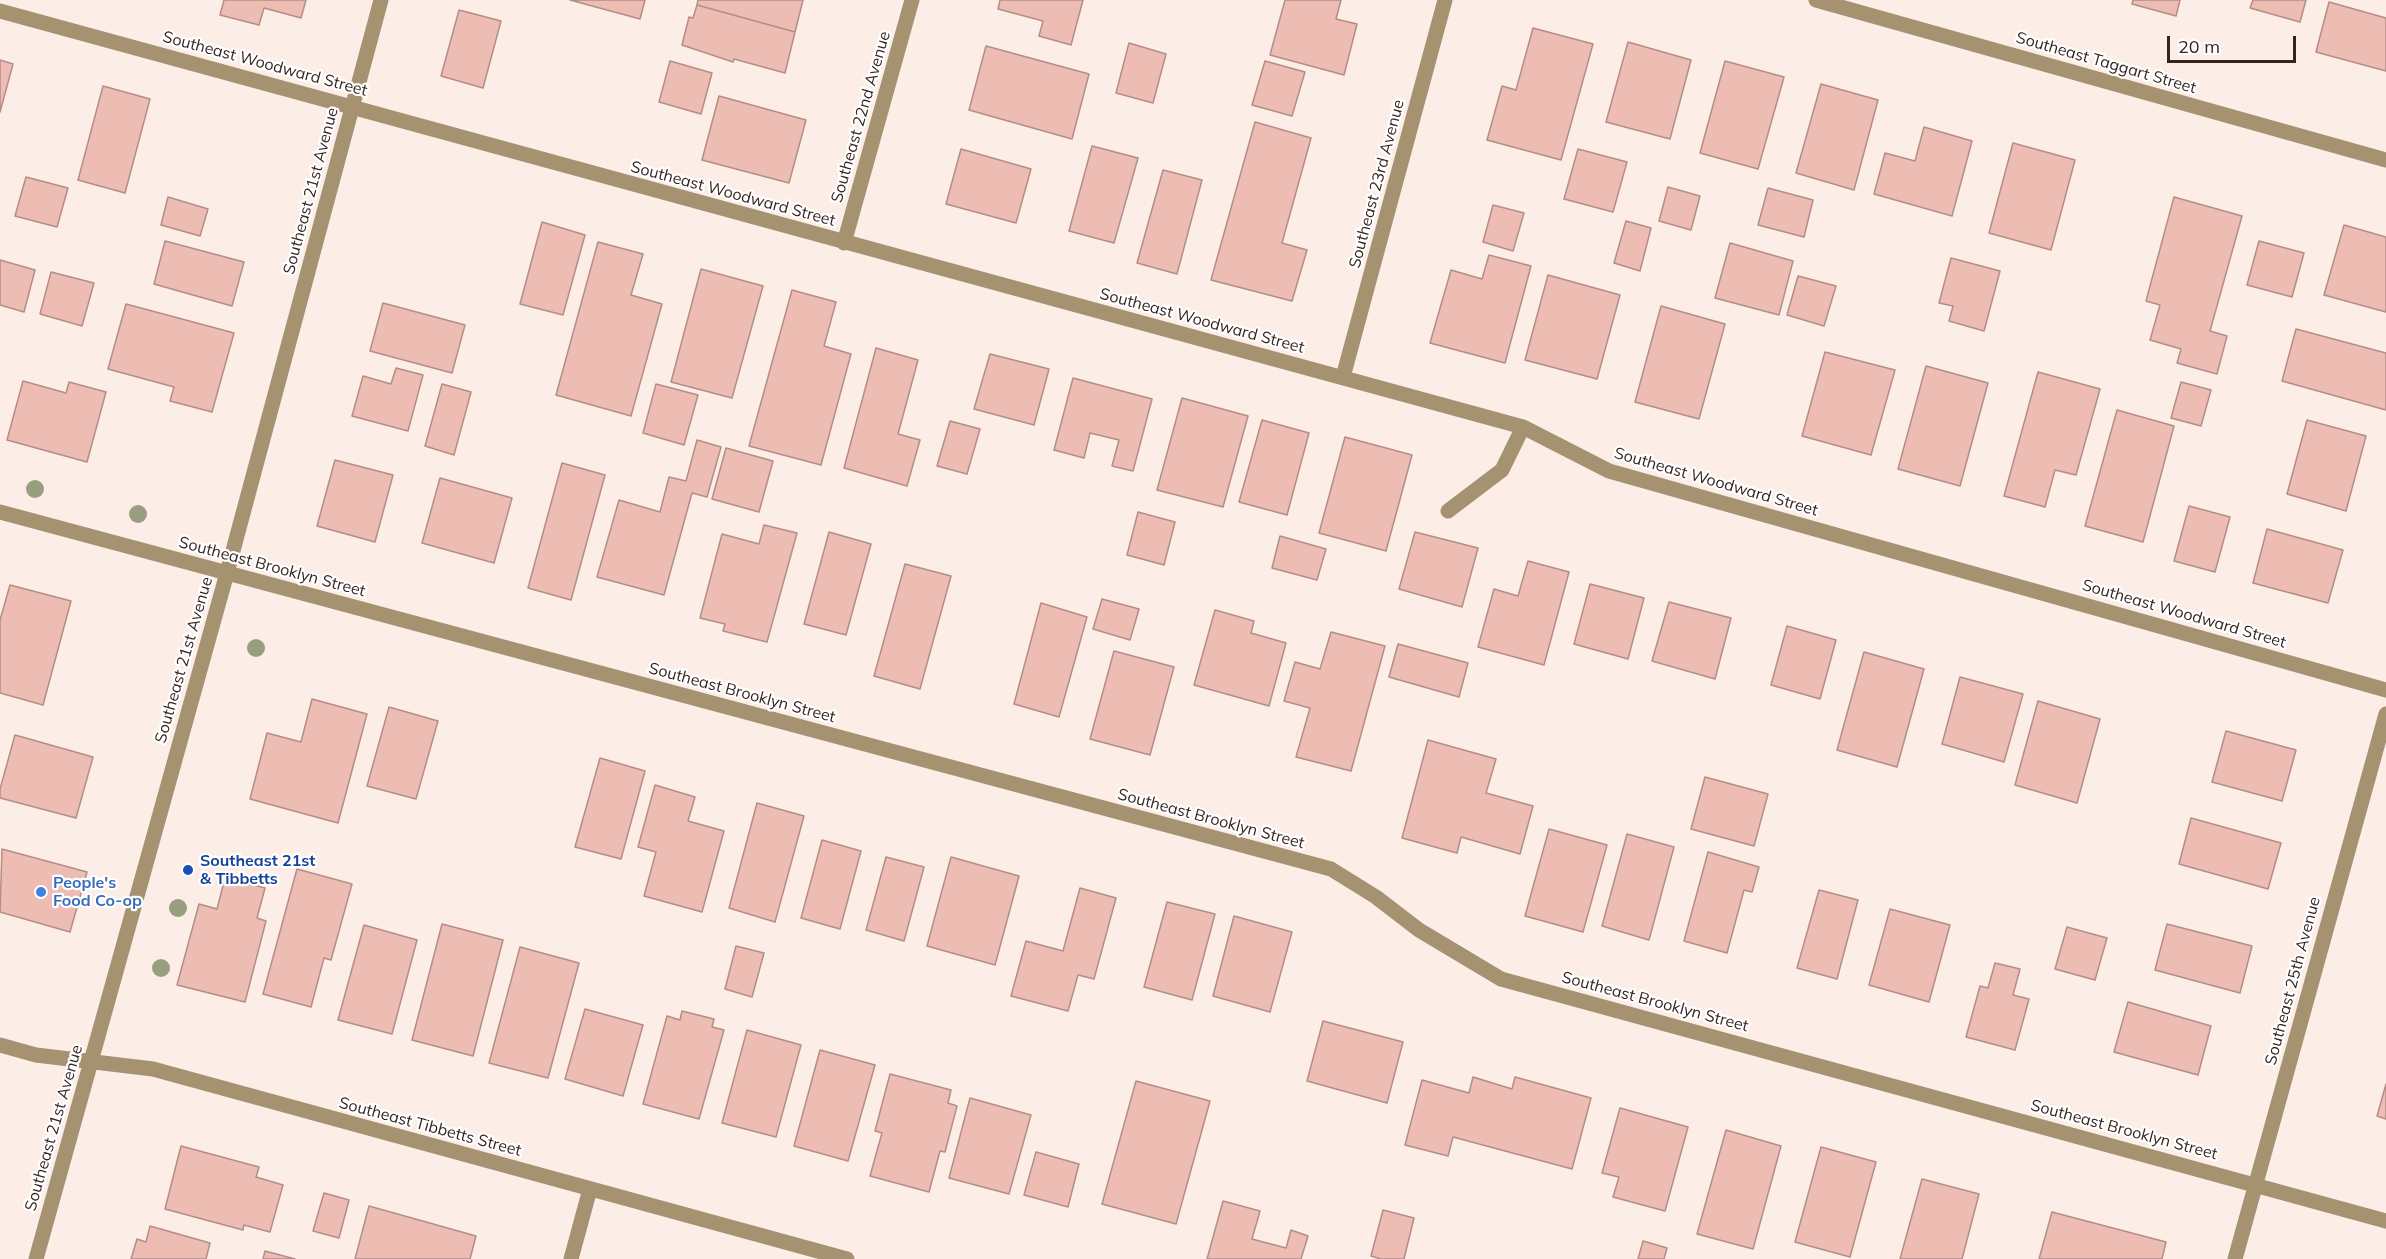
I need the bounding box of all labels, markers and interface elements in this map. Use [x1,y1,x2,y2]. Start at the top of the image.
scale bar [2170,24,2299,62]
street label: Southeast Woodward Street [161,27,369,101]
street label: Southeast Taggart Street [2014,28,2198,98]
street label: Southeast 22nd Avenue [827,29,895,205]
text: 20 m [2178,35,2220,58]
street label: Southeast 23rd Avenue [1345,98,1409,270]
street label: Southeast 21st Avenue [279,106,343,276]
street label: Southeast Woodward Street [629,157,837,231]
street label: Southeast Woodward Street [1098,284,1306,358]
street label: Southeast Woodward Street [1612,444,1820,520]
street label: Southeast Brooklyn Street [177,533,367,601]
street label: Southeast 21st Avenue [151,575,217,745]
street label: Southeast Woodward Street [2080,576,2288,652]
street label: Southeast Brooklyn Street [647,659,837,727]
street label: Southeast Brooklyn Street [1116,785,1306,853]
place label: Southeast 21st & Tibbetts [200,851,315,889]
marker: Southeast 21st & Tibbetts [181,863,195,877]
place label: People's Food Co-op [53,873,142,911]
marker: People's Food Co-op [34,885,48,899]
street label: Southeast 25th Avenue [2261,895,2325,1067]
street label: Southeast Brooklyn Street [1560,968,1750,1036]
street label: Southeast 21st Avenue [21,1043,87,1213]
street label: Southeast Tibbetts Street [337,1093,523,1161]
street label: Southeast Brooklyn Street [2029,1096,2219,1164]

